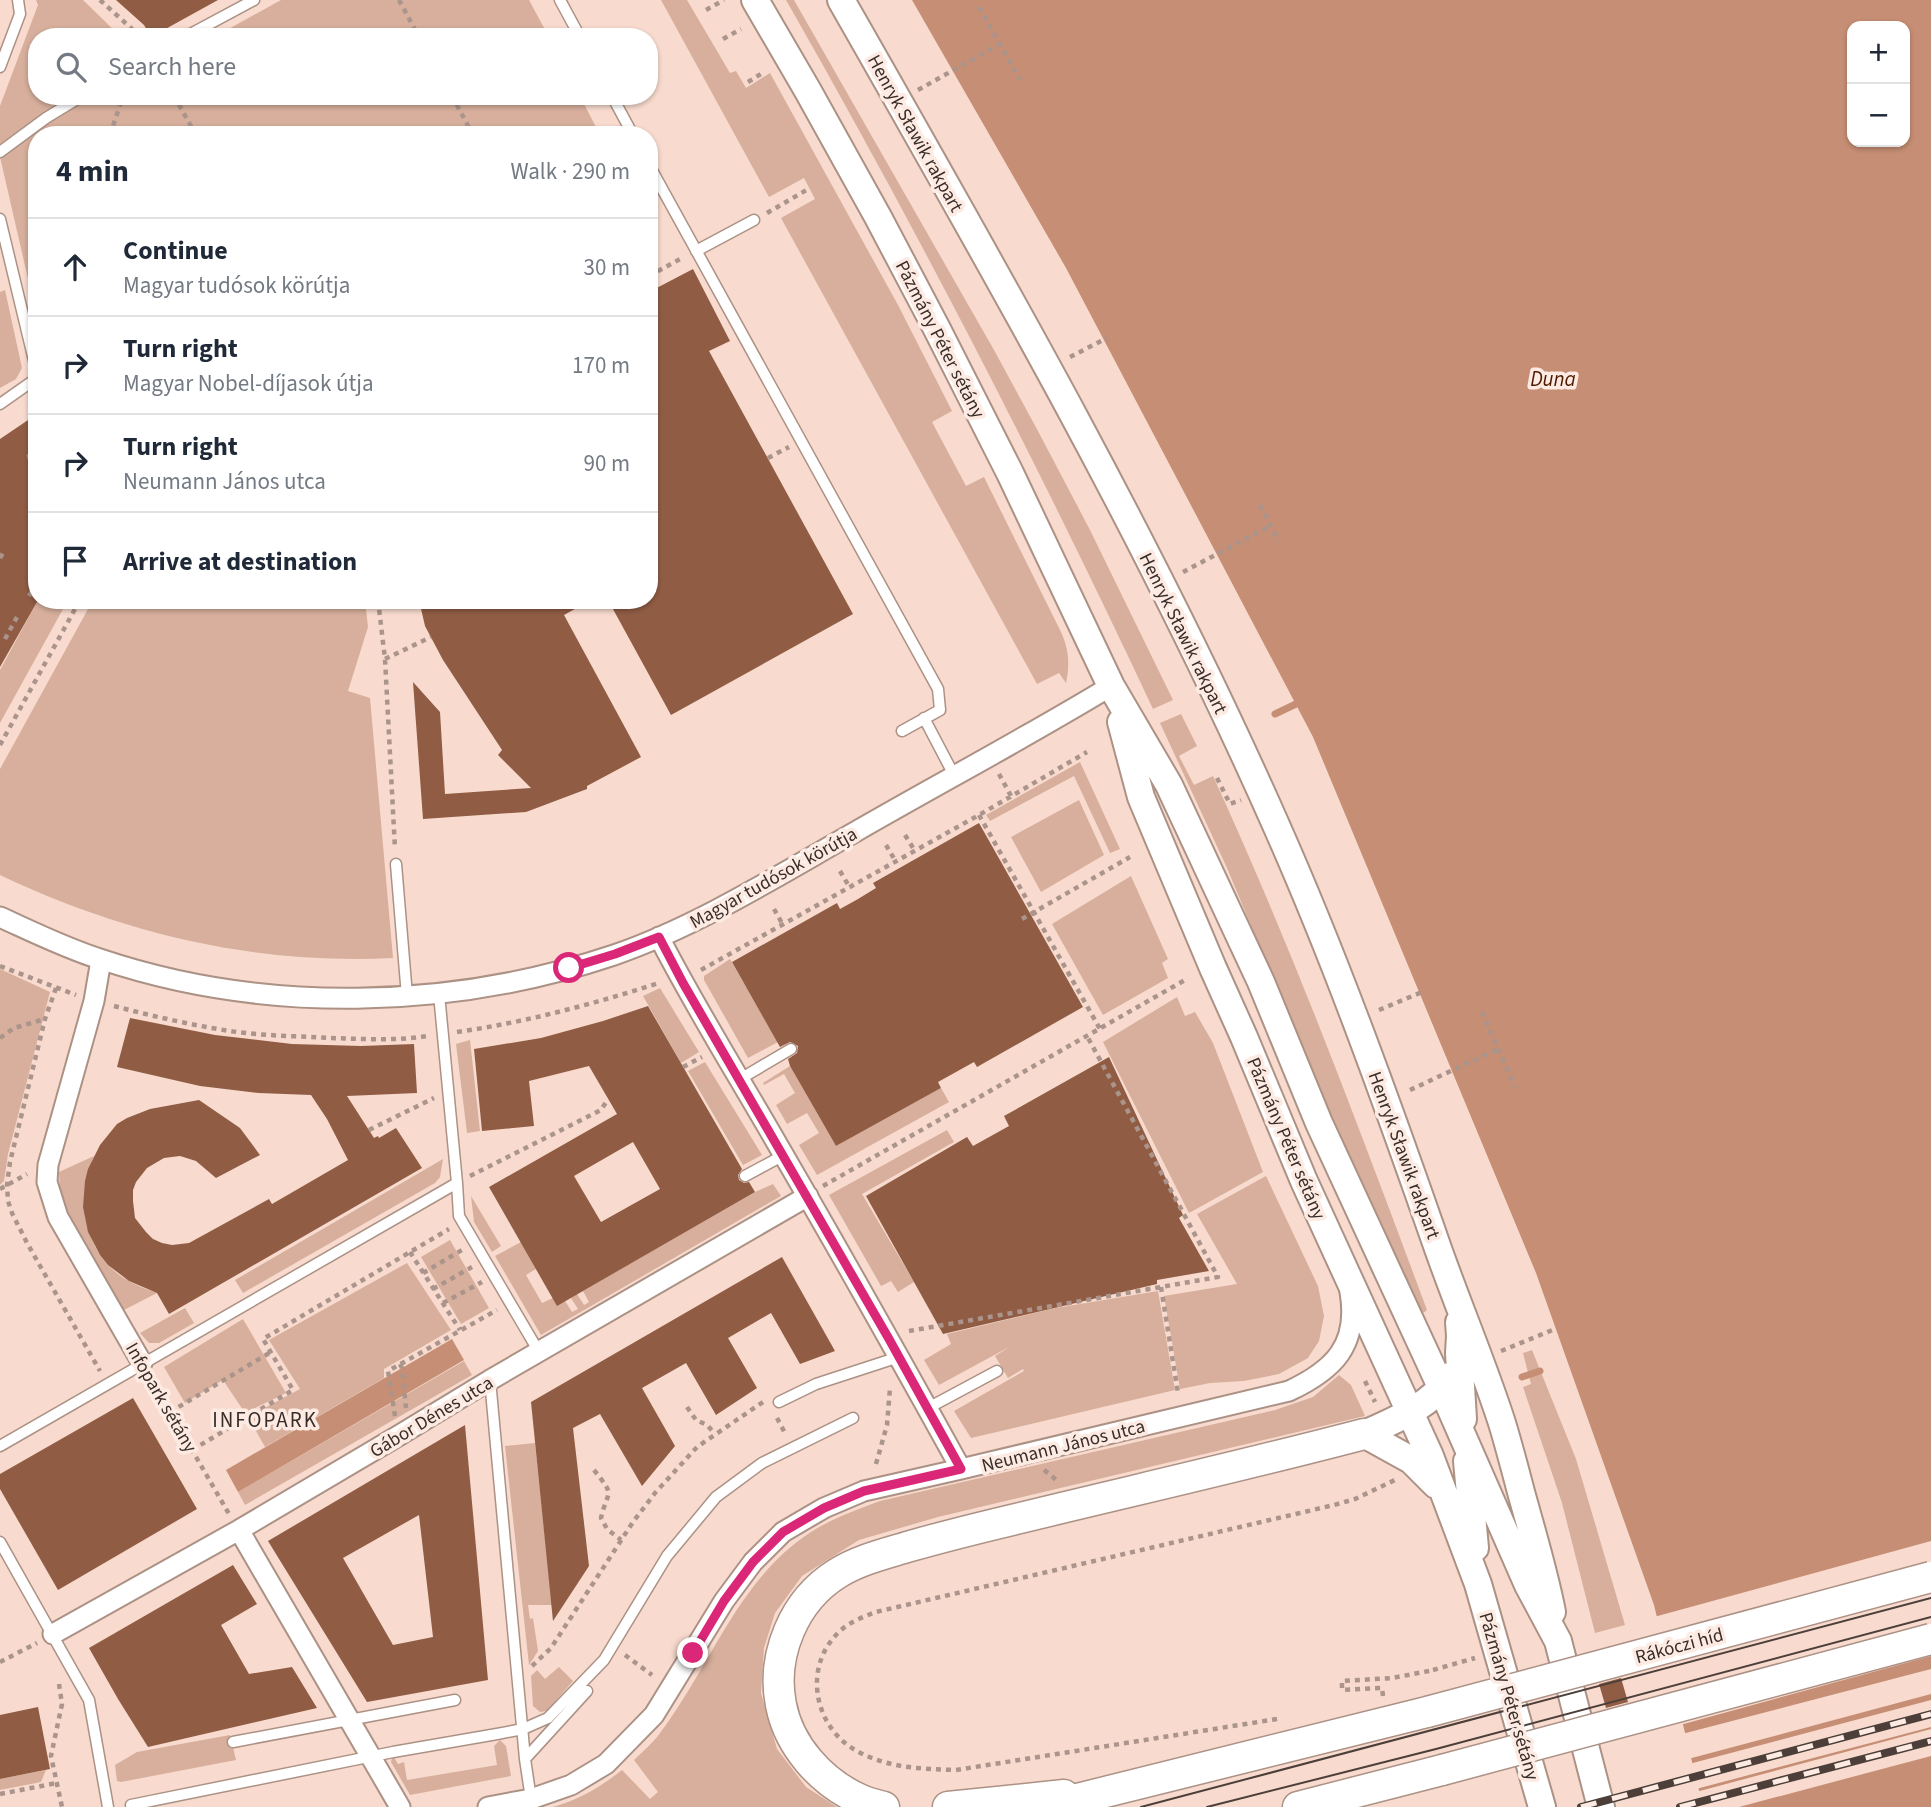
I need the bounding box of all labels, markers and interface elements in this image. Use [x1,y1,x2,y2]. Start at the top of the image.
map controls [1847,21,1910,147]
button: + [1847,21,1910,84]
search box [28,28,658,105]
icon: search [52,48,90,86]
text: Search here [108,48,236,85]
street label: Henryk Sławik rakpart [860,50,970,218]
button: − [1847,84,1910,147]
text: 4 min [56,150,129,193]
text: Walk · 290 m [511,155,630,188]
text: Continue [123,232,228,269]
icon: ahead [56,248,94,286]
text: 30 m [583,251,630,284]
street label: Pázmány Péter sétány [888,256,991,423]
text: Magyar tudósok körútja [123,269,350,302]
text: Turn right [123,330,238,367]
icon: right [56,346,94,384]
text: 170 m [572,349,630,382]
water label: Duna [1530,364,1576,394]
text: Magyar Nobel-díjasok útja [123,367,374,400]
text: Turn right [123,428,238,465]
icon: right [56,444,94,482]
text: 90 m [583,447,630,480]
text: Neumann János utca [123,465,326,498]
icon: arrive [56,542,94,580]
text: Arrive at destination [123,543,357,580]
street label: Henryk Sławik rakpart [1132,549,1234,719]
street label: Magyar tudósok körútja [685,821,862,936]
route start [553,952,584,983]
street label: Pázmány Péter sétány [1239,1053,1332,1224]
street label: Henryk Sławik rakpart [1361,1068,1447,1243]
street label: Infopark sétány [118,1338,203,1458]
street label: Gábor Dénes utca [365,1370,499,1465]
district label: INFOPARK [212,1405,318,1435]
street label: Neumann János utca [979,1413,1148,1480]
street label: Pázmány Péter sétány [1472,1609,1545,1784]
street label: Rákóczi híd [1632,1622,1727,1671]
route end [677,1637,708,1668]

